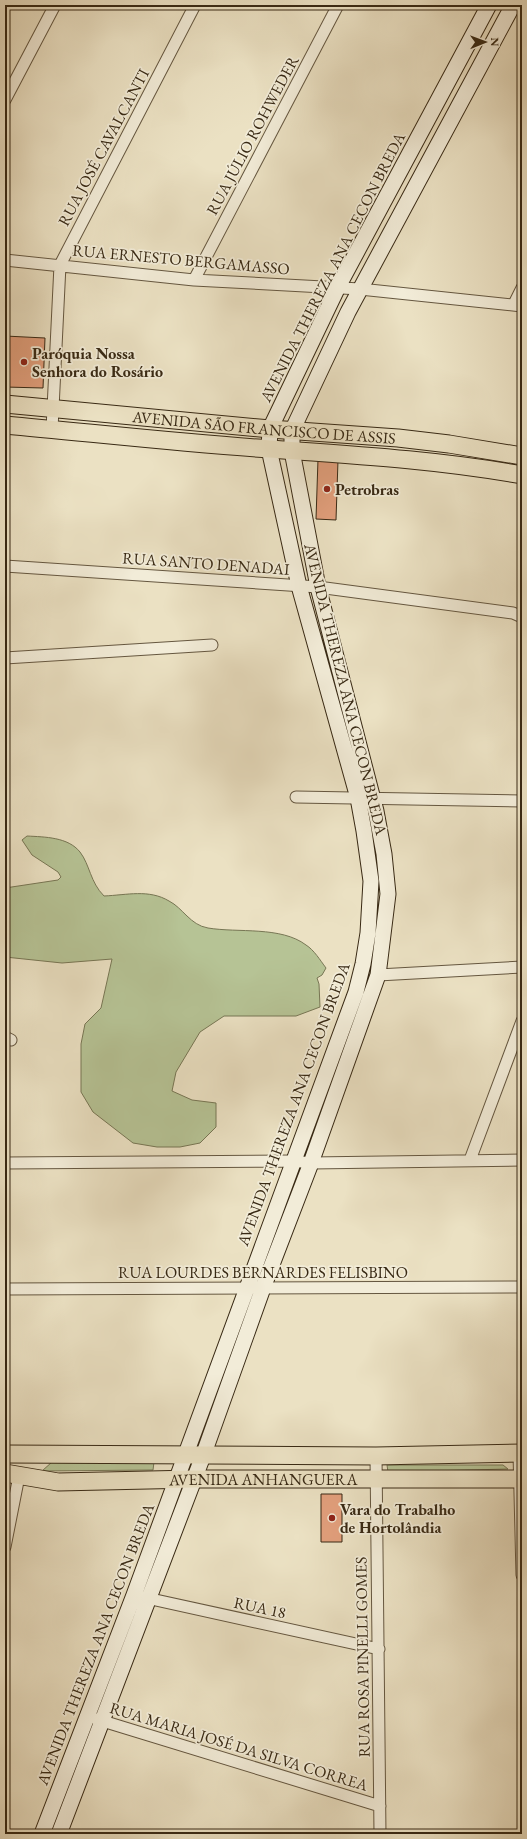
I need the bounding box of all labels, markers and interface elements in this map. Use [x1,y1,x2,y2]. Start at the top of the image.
north arrow [465,22,505,62]
text: N [488,37,502,46]
street label: RUA JÚLIO ROHWEDER [201,51,304,219]
street label: RUA JOSÉ CAVALCANTI [53,64,154,230]
street label: AVENIDA THEREZA ANA CECON BREDA [255,128,410,407]
street label: RUA ERNESTO BERGAMASSO [71,240,290,279]
place label: Paróquia Nossa Senhora do Rosário [32,343,163,382]
marker: Paróquia Nossa Senhora do Rosário [19,357,29,367]
street label: AVENIDA SÃO FRANCISCO DE ASSIS [130,406,396,449]
place label: Petrobras [335,479,399,500]
marker: Petrobras [322,484,332,494]
street label: AVENIDA THEREZA ANA CECON BREDA [299,540,392,838]
street label: RUA SANTO DENADAI [122,547,291,580]
street label: AVENIDA THEREZA ANA CECON BREDA [232,959,355,1250]
street label: RUA LOURDES BERNARDES FELISBINO [118,1262,408,1283]
street label: AVENIDA ANHANGUERA [168,1469,359,1491]
place label: Vara do Trabalho de Hortolândia [340,1499,455,1538]
street label: AVENIDA THEREZA ANA CECON BREDA [32,1500,159,1789]
marker: Vara do Trabalho de Hortolândia [327,1513,337,1523]
street label: RUA ROSA PINELLI GOMES [350,1556,375,1758]
street label: RUA 18 [232,1592,288,1623]
street label: RUA MARIA JOSÉ DA SILVA CORREA [107,1697,371,1796]

